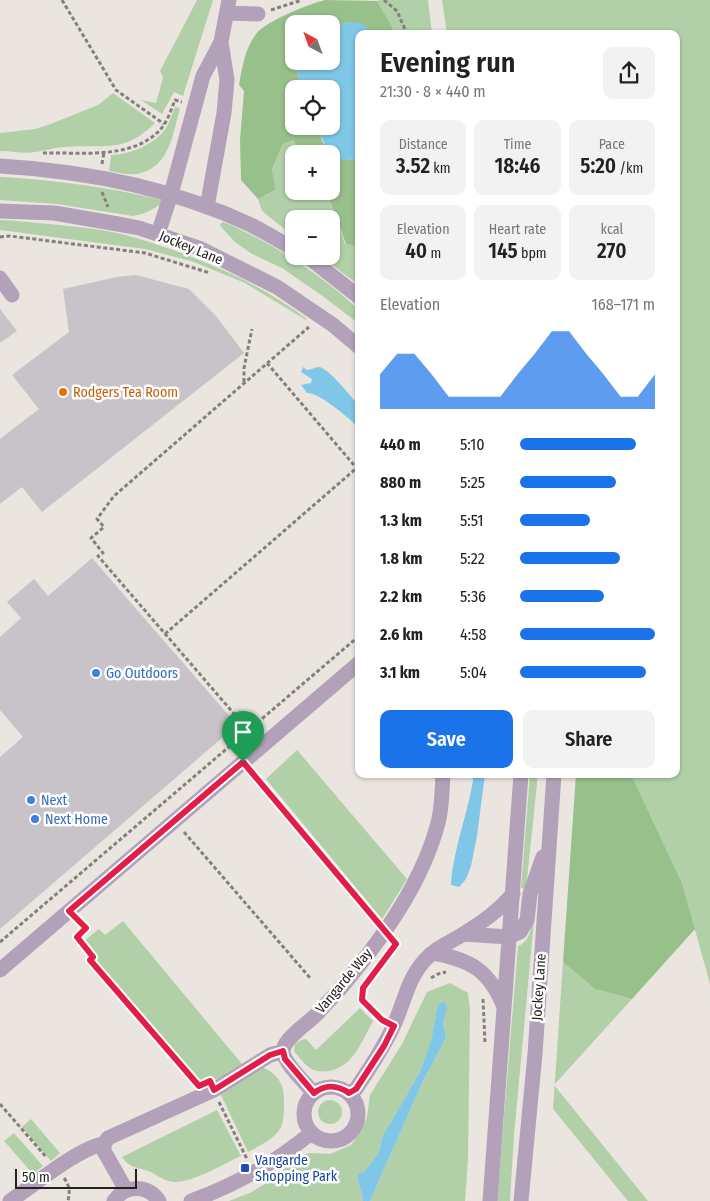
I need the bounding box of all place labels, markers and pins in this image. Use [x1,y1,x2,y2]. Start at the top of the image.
place label: Rodgers Tea Room [73,384,178,401]
marker: Rodgers Tea Room [57,386,69,398]
place label: Go Outdoors [106,665,178,682]
marker: Go Outdoors [90,667,102,679]
pin [222,711,264,762]
place label: Next [41,792,67,809]
marker: Next [25,794,37,806]
place label: Next Home [45,811,108,828]
marker: Next Home [29,813,41,825]
place label: Vangarde Shopping Park [255,1152,338,1185]
marker: Vangarde Shopping Park [239,1162,251,1174]

